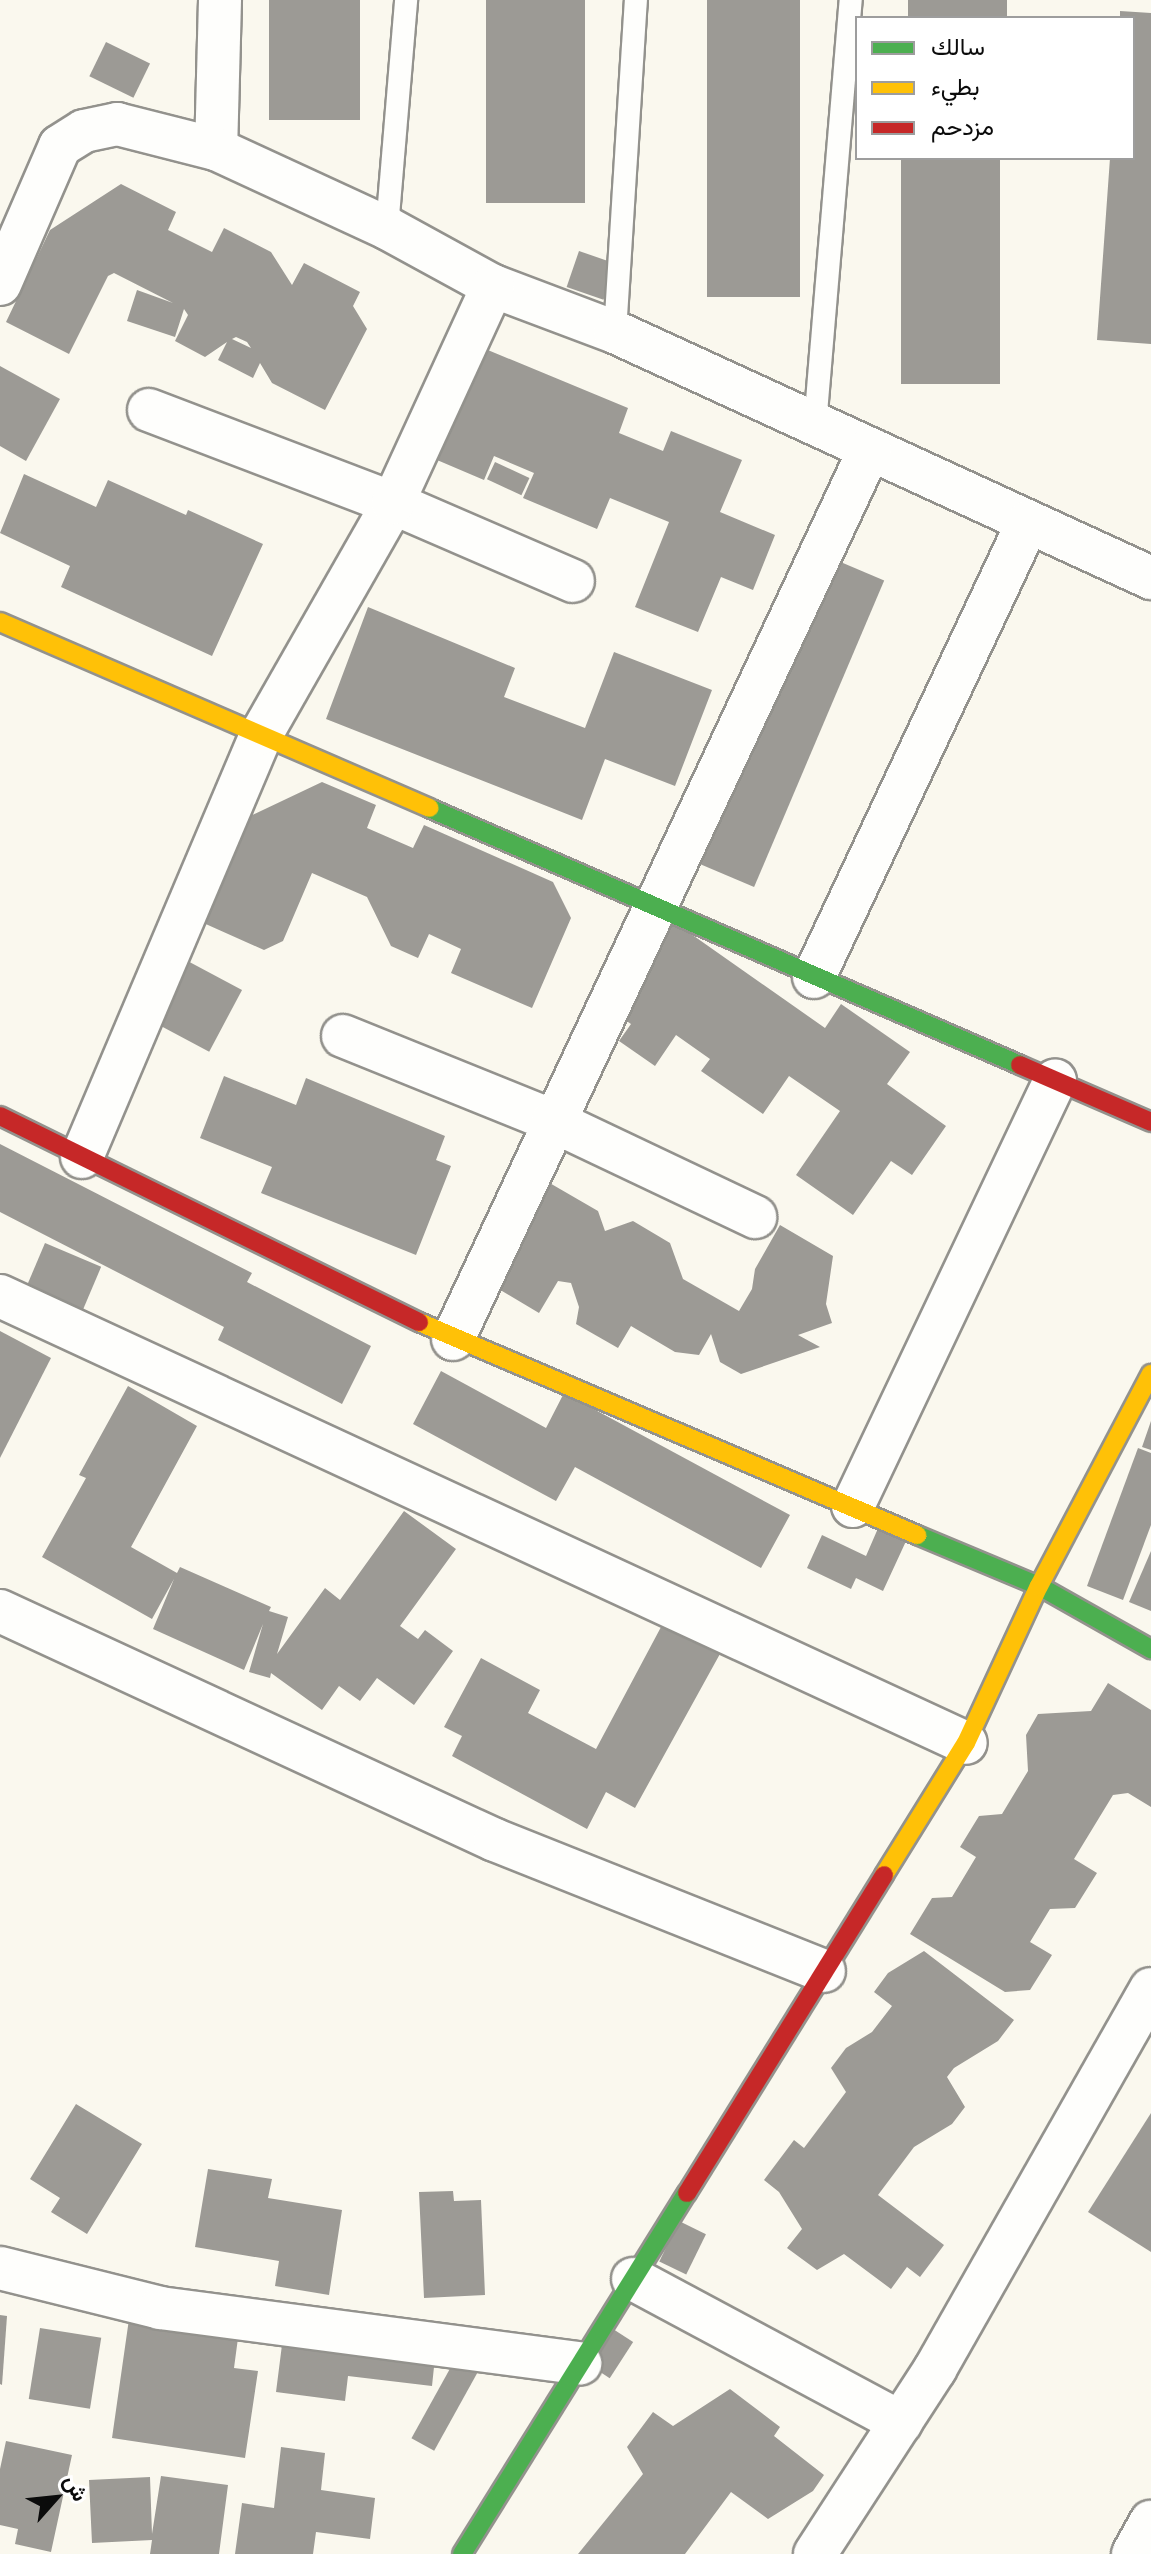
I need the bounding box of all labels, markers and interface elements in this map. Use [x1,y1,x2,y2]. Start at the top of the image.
legend [855,16,1135,160]
text: سالك [931,29,985,61]
text: بطيء [931,69,980,101]
text: مزدحم [931,109,994,141]
north arrow [16,2458,96,2538]
text: ش [58,2469,97,2506]

